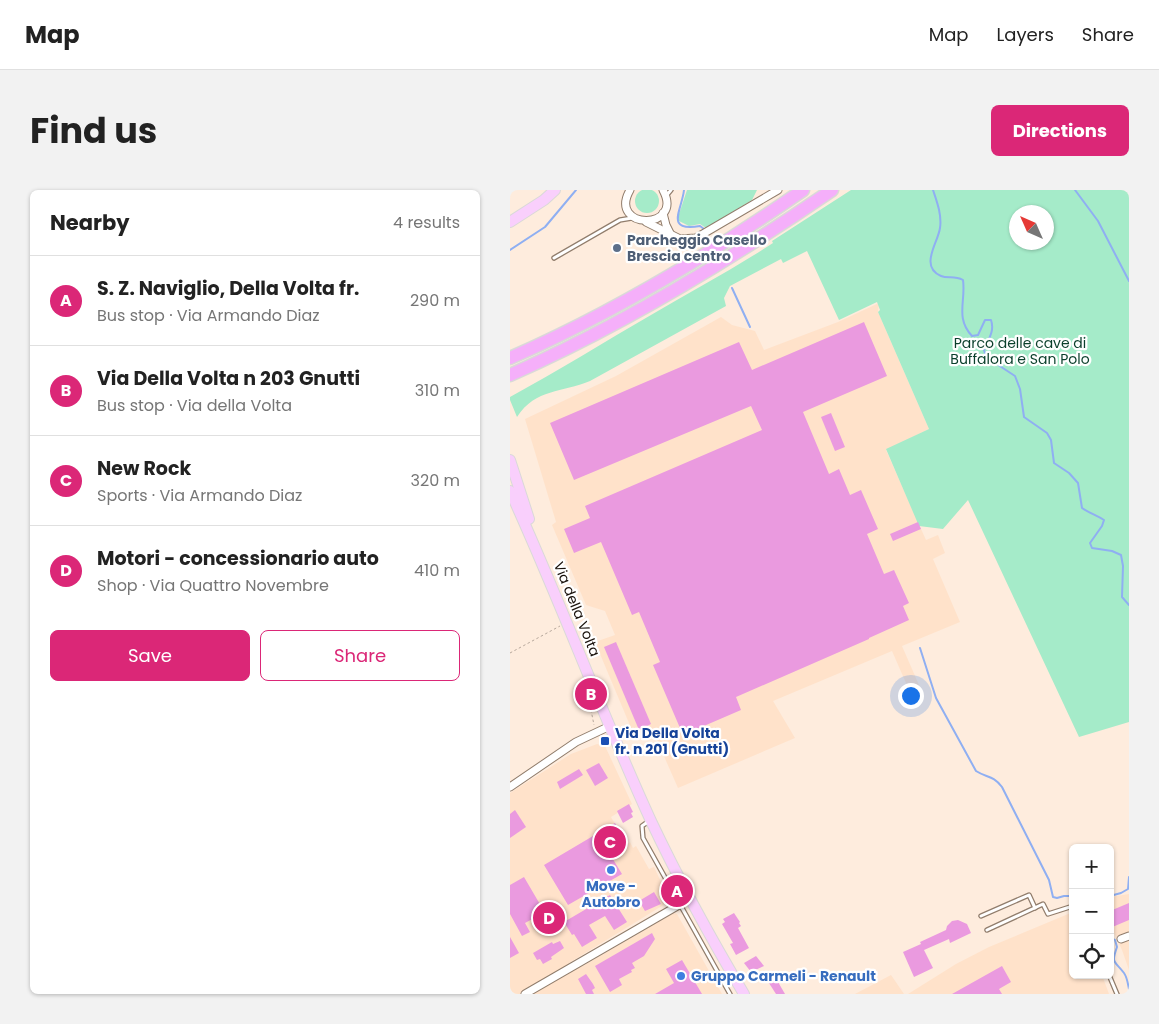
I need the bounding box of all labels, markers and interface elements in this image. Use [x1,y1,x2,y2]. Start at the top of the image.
text: Map [25,18,80,51]
text: Map [929,22,969,47]
text: Layers [997,22,1054,47]
text: Share [1082,22,1134,47]
button: Directions [991,105,1129,156]
text: Find us [30,106,157,155]
north arrow [1009,205,1054,250]
text: Nearby [50,208,130,237]
text: 4 results [393,211,460,234]
place label: Parcheggio Casello Brescia centro [627,230,767,266]
marker: Parcheggio Casello Brescia centro [611,242,623,254]
text: S. Z. Naviglio, Della Volta fr. [97,275,359,302]
text: A [60,289,72,312]
text: 290 m [410,289,460,312]
text: Bus stop · Via Armando Diaz [97,304,320,327]
park label: Parco delle cave di Buffalora e San Polo [950,333,1090,369]
text: Via Della Volta n 203 Gnutti [97,365,360,392]
text: B [61,379,71,402]
text: 310 m [415,379,460,402]
text: Bus stop · Via della Volta [97,394,292,417]
text: New Rock [97,455,191,482]
text: C [60,469,72,492]
text: 320 m [411,469,460,492]
text: Sports · Via Armando Diaz [97,484,302,507]
text: Motori - concessionario auto [97,545,379,572]
text: D [60,559,72,582]
text: 410 m [414,559,460,582]
street label: Via della Volta [549,559,605,659]
text: Shop · Via Quattro Novembre [97,574,329,597]
button: Save [50,630,250,681]
button: Share [260,630,460,681]
pin: B [575,675,607,713]
your location [898,683,924,709]
place label: Via Della Volta fr. n 201 (Gnutti) [615,723,729,759]
marker: Via Della Volta fr. n 201 (Gnutti) [599,735,611,747]
pin: C [594,823,626,861]
map controls [1069,844,1114,979]
button: + [1069,844,1114,889]
marker: Move - Autobro [605,864,617,876]
pin: A [661,872,693,910]
place label: Move - Autobro [582,876,640,912]
button: − [1069,889,1114,934]
pin: D [533,899,565,937]
button: locate [1069,934,1114,979]
place label: Gruppo Carmeli - Renault [691,966,876,986]
marker: Gruppo Carmeli - Renault [675,970,687,982]

